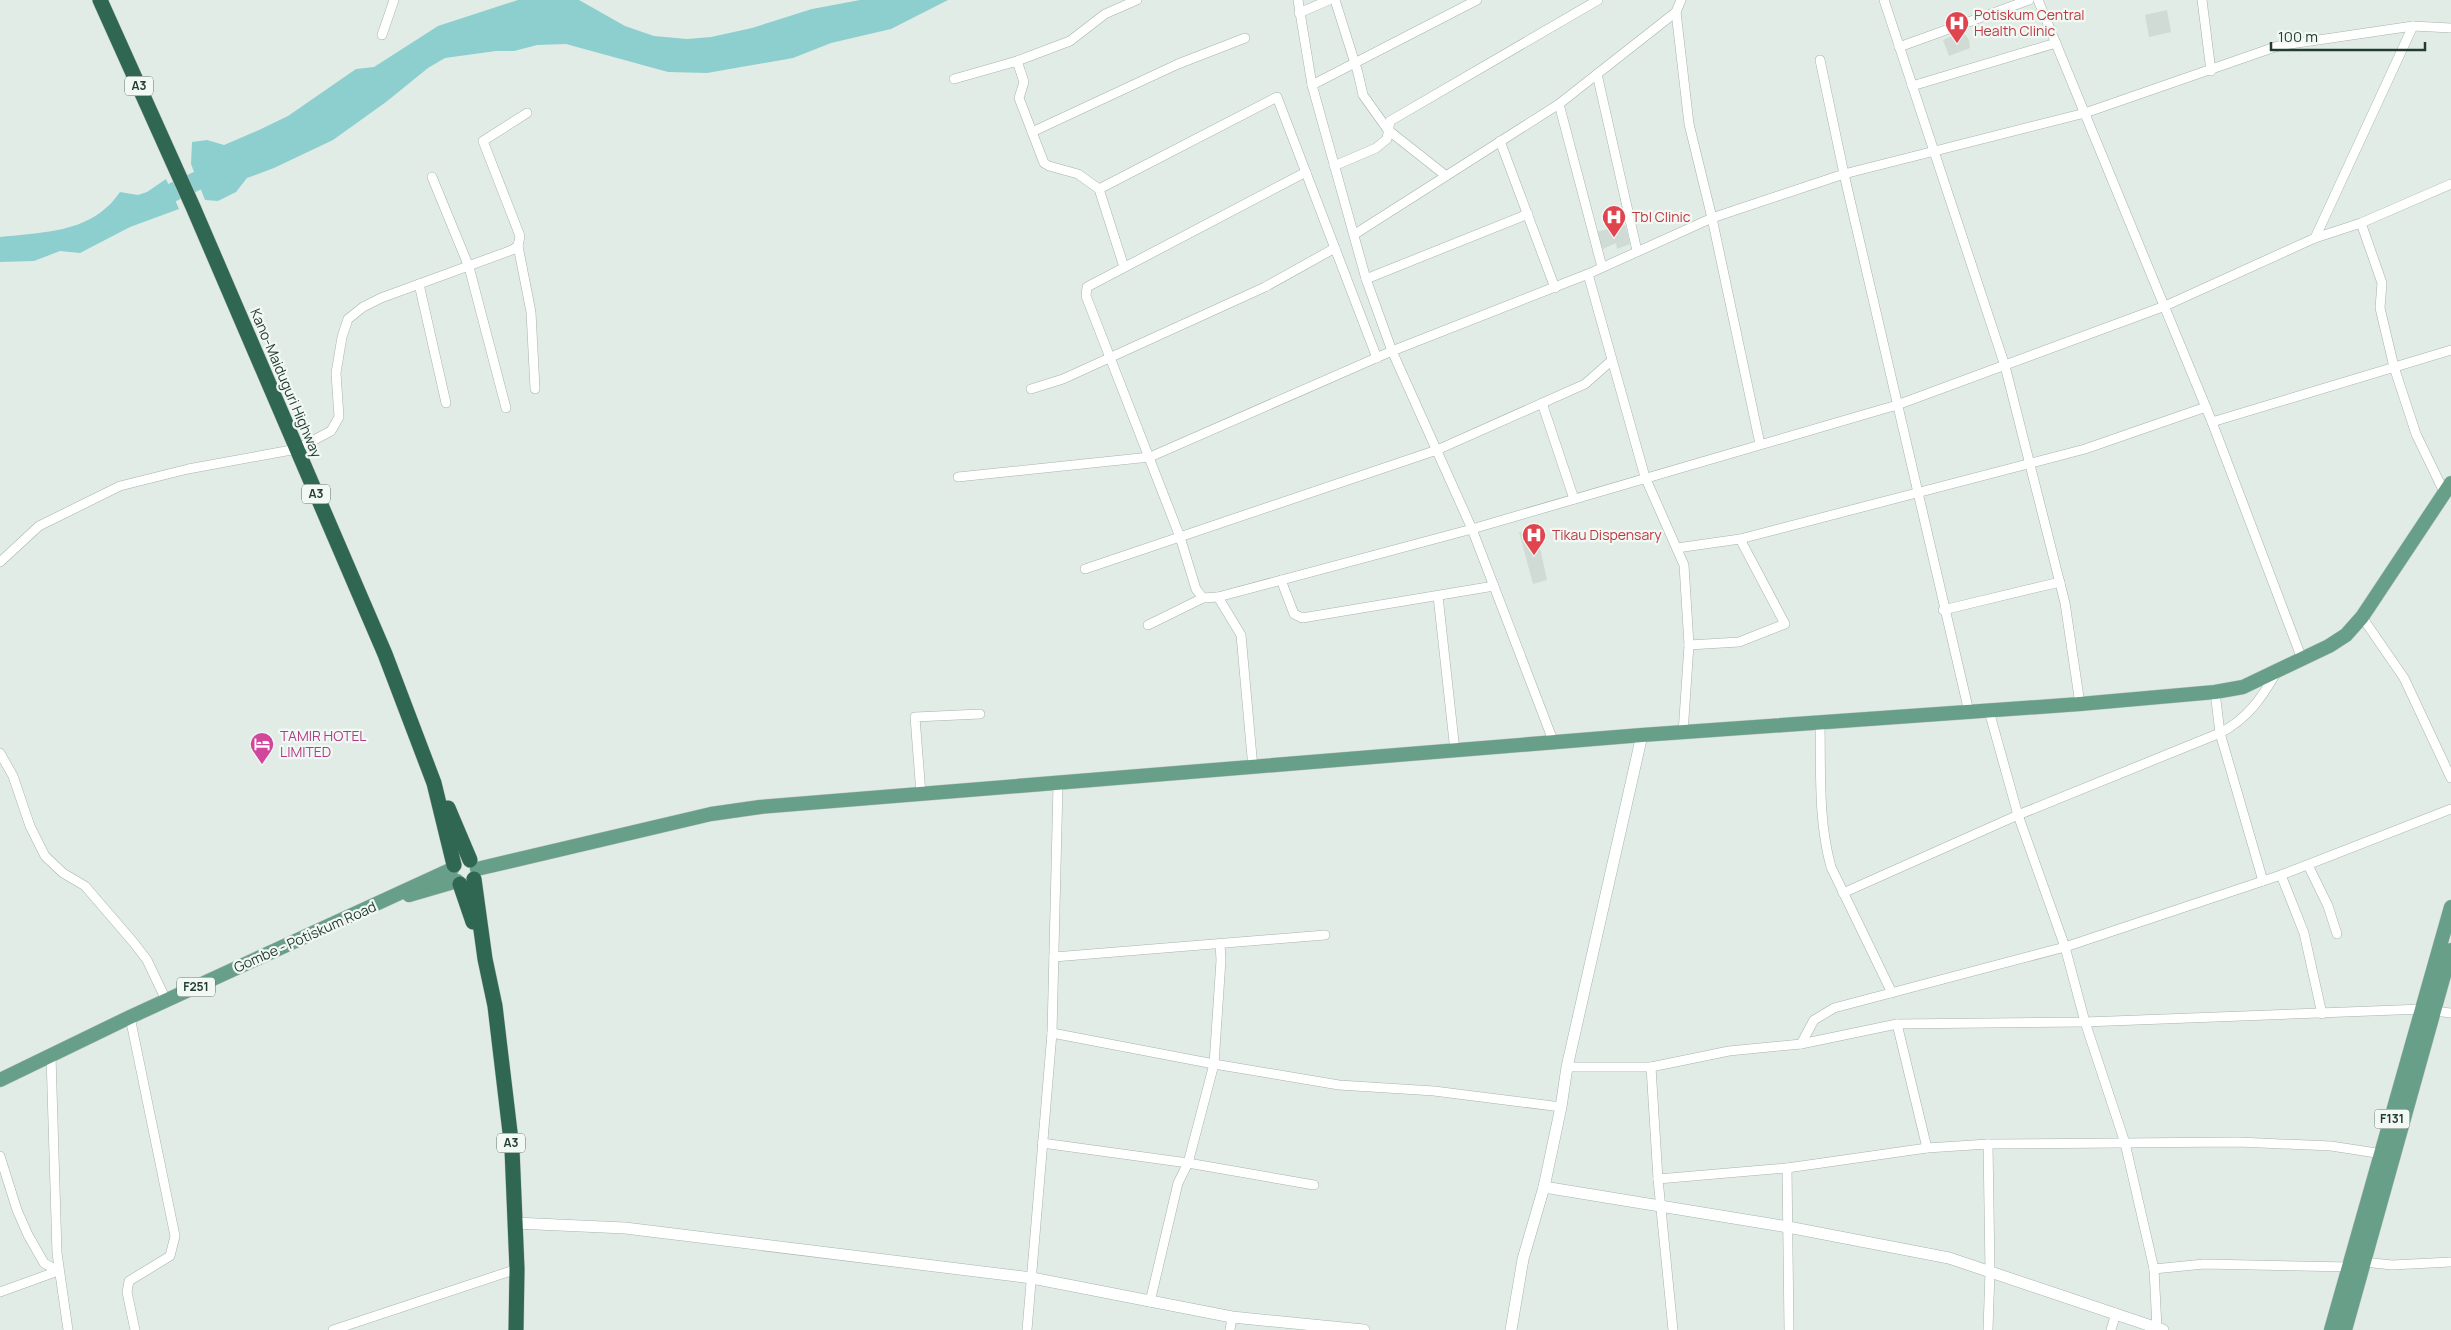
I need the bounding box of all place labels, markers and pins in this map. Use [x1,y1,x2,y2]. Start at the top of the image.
place label: Potiskum Central Health Clinic [1974,5,2085,40]
hospital icon: Potiskum Central Health Clinic [1944,10,1970,44]
hospital icon: Tbl Clinic [1601,204,1627,238]
place label: Tbl Clinic [1632,207,1691,226]
hospital icon: Tikau Dispensary [1521,522,1547,556]
place label: Tikau Dispensary [1552,525,1662,544]
place label: TAMIR HOTEL LIMITED [280,726,367,761]
hotel icon: TAMIR HOTEL LIMITED [249,731,275,765]

